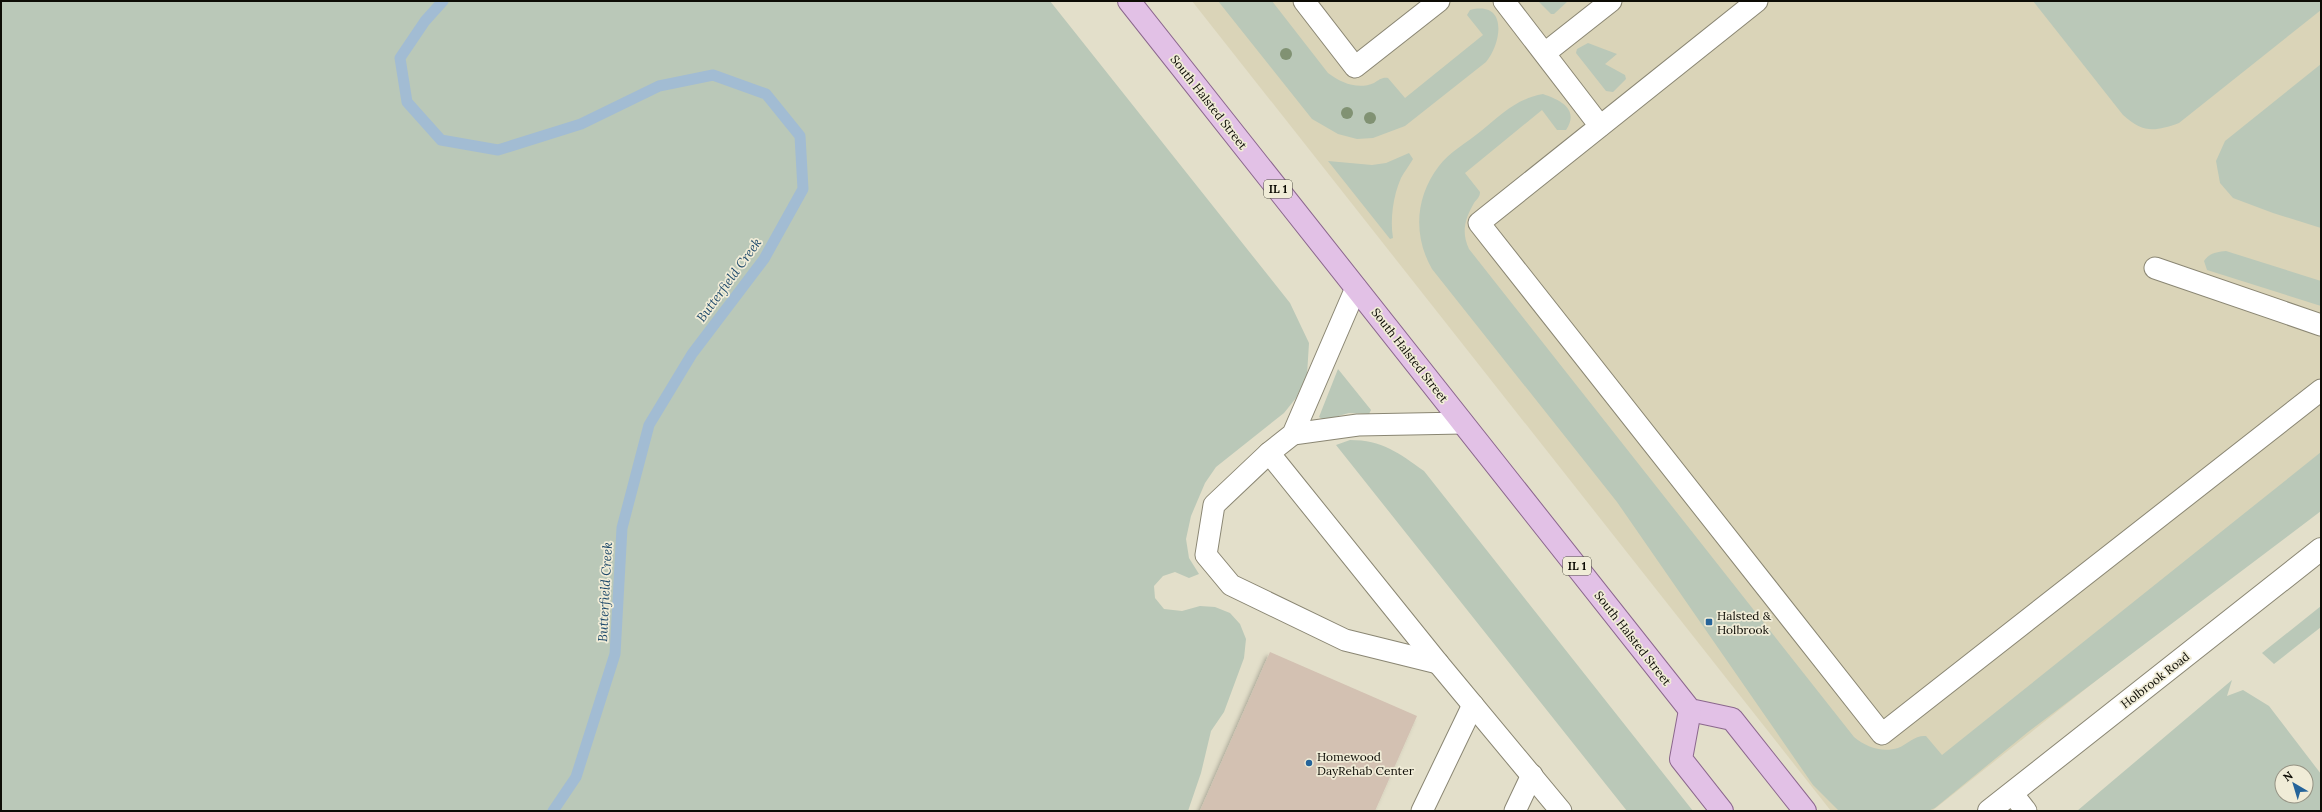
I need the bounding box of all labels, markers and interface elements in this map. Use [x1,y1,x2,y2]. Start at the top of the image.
street label: South Halsted Street [1167,52,1251,152]
road number: IL 1 [1264,180,1292,198]
water label: Butterfield Creek [693,234,765,325]
street label: South Halsted Street [1368,305,1452,405]
water label: Butterfield Creek [594,541,616,642]
road number: IL 1 [1563,557,1591,575]
street label: South Halsted Street [1591,588,1675,688]
place label: Halsted & Holbrook [1717,608,1772,637]
marker: Halsted & Holbrook [1704,617,1714,627]
street label: Holbrook Road [2118,649,2192,711]
place label: Homewood DayRehab Center [1317,749,1415,778]
marker: Homewood DayRehab Center [1304,758,1314,768]
north arrow [2274,764,2314,804]
text: N [2280,768,2296,784]

